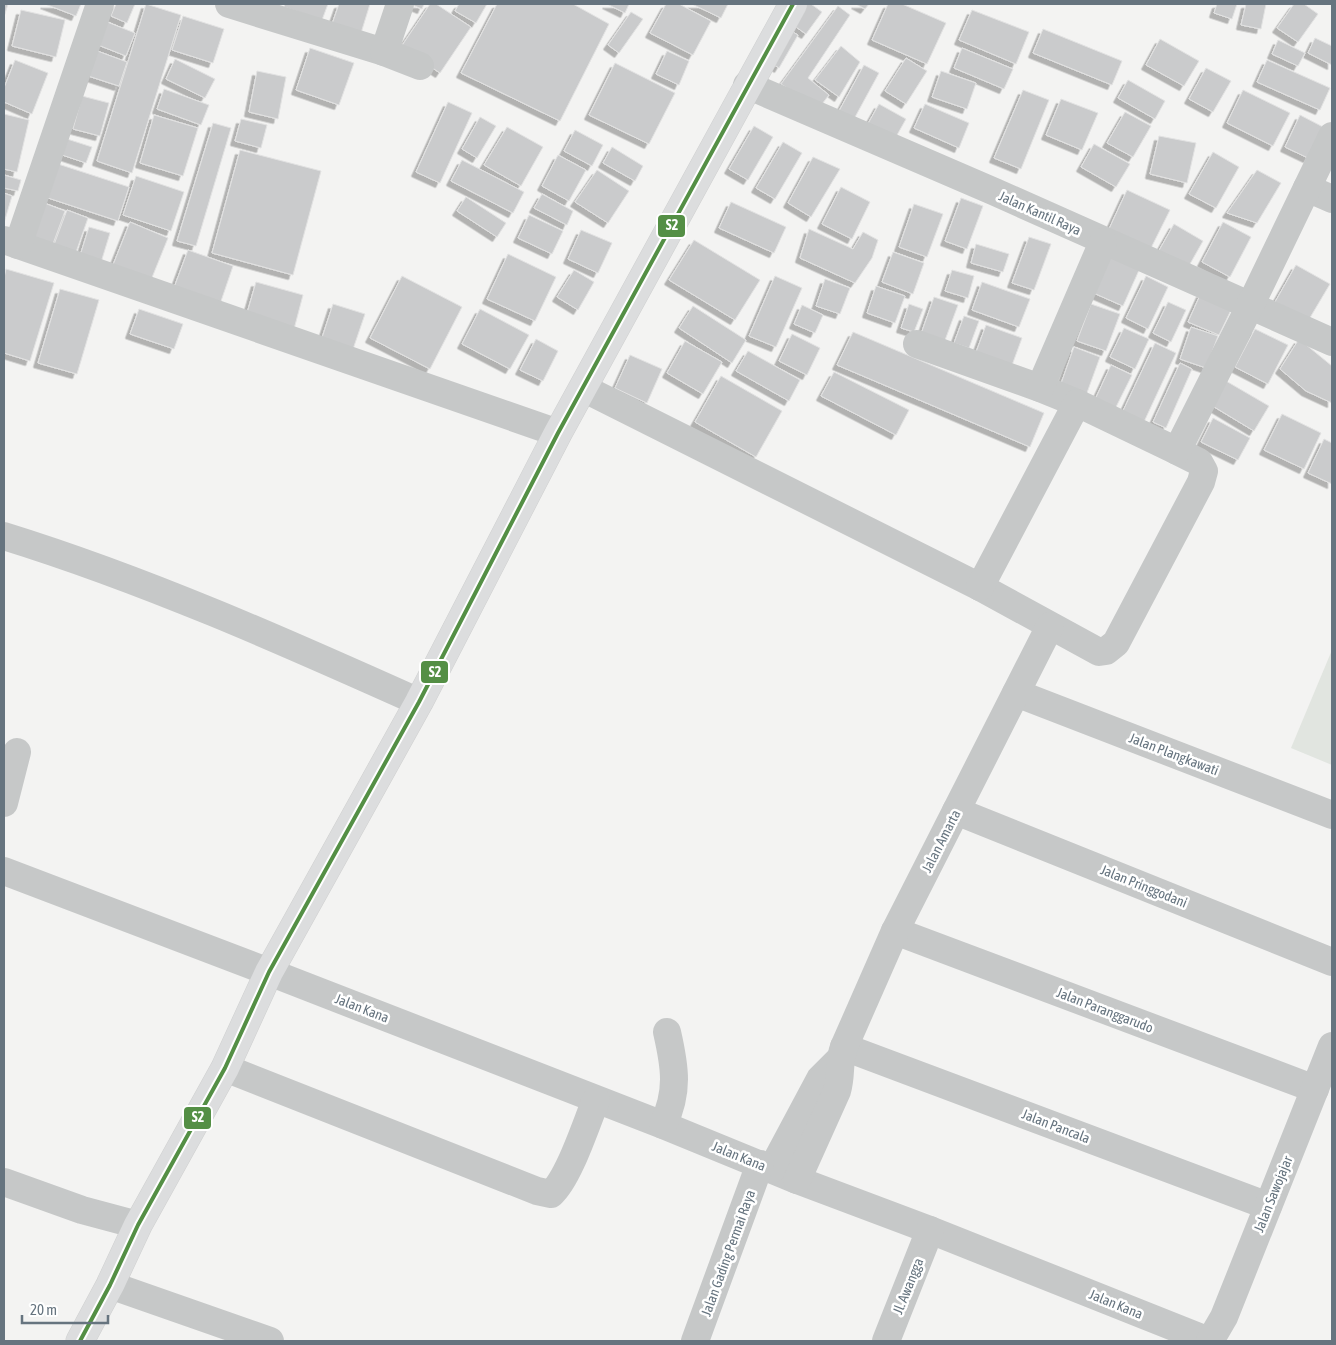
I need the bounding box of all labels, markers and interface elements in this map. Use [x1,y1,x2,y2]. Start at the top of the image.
street label: Jalan Kantil Raya [996,188,1084,238]
line badge: S2 [657,214,686,238]
text: S2 [666,217,679,233]
line badge: S2 [420,660,449,684]
text: S2 [429,664,442,680]
street label: Jalan Plangkawati [1127,730,1221,778]
street label: Jalan Amarta [918,807,964,875]
street label: Jalan Pringgodani [1098,861,1190,911]
street label: Jalan Paranggarudo [1054,984,1156,1036]
street label: Jalan Kana [333,990,391,1026]
line badge: S2 [183,1106,212,1130]
street label: Jalan Pancala [1020,1106,1092,1146]
text: S2 [192,1109,205,1125]
street label: Jalan Kana [710,1138,768,1174]
street label: Jalan Sawojajar [1250,1153,1296,1234]
street label: Jalan Gading Permai Raya [698,1188,758,1318]
street label: Jl. Awangga [890,1256,926,1316]
street label: Jalan Kana [1087,1286,1145,1322]
scale bar [22,1292,109,1324]
text: 20 m [30,1301,57,1318]

